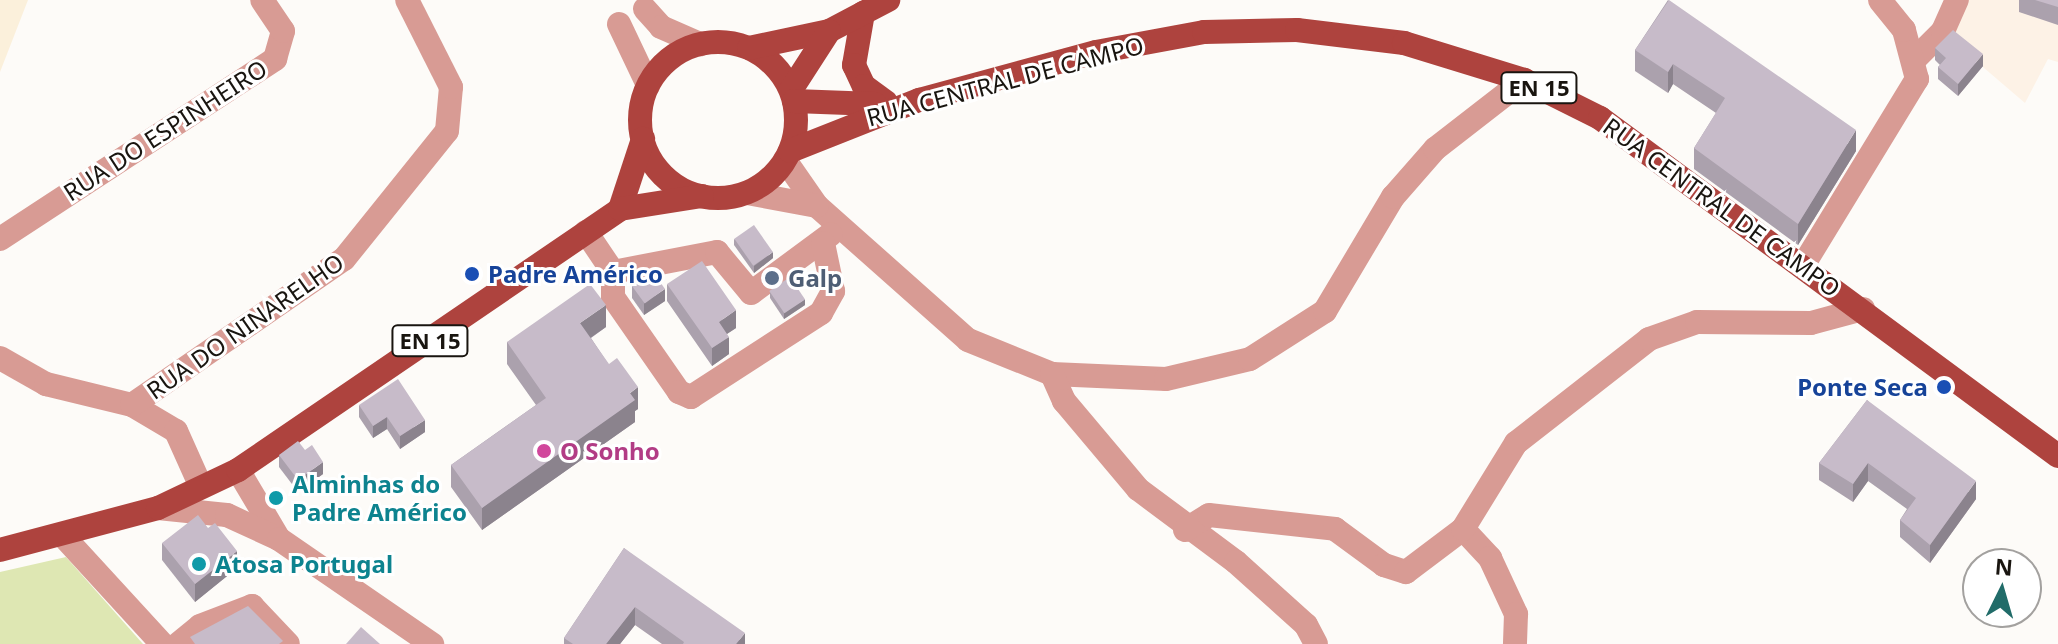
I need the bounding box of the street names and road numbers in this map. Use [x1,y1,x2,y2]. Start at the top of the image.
street label: RUA CENTRAL DE CAMPO [863,30,1147,132]
street label: RUA DO ESPINHEIRO [58,53,272,207]
road number: EN 15 [1499,70,1579,106]
street label: RUA CENTRAL DE CAMPO [1598,111,1846,303]
street label: RUA DO NINARELHO [141,247,349,405]
road number: EN 15 [390,323,470,359]

